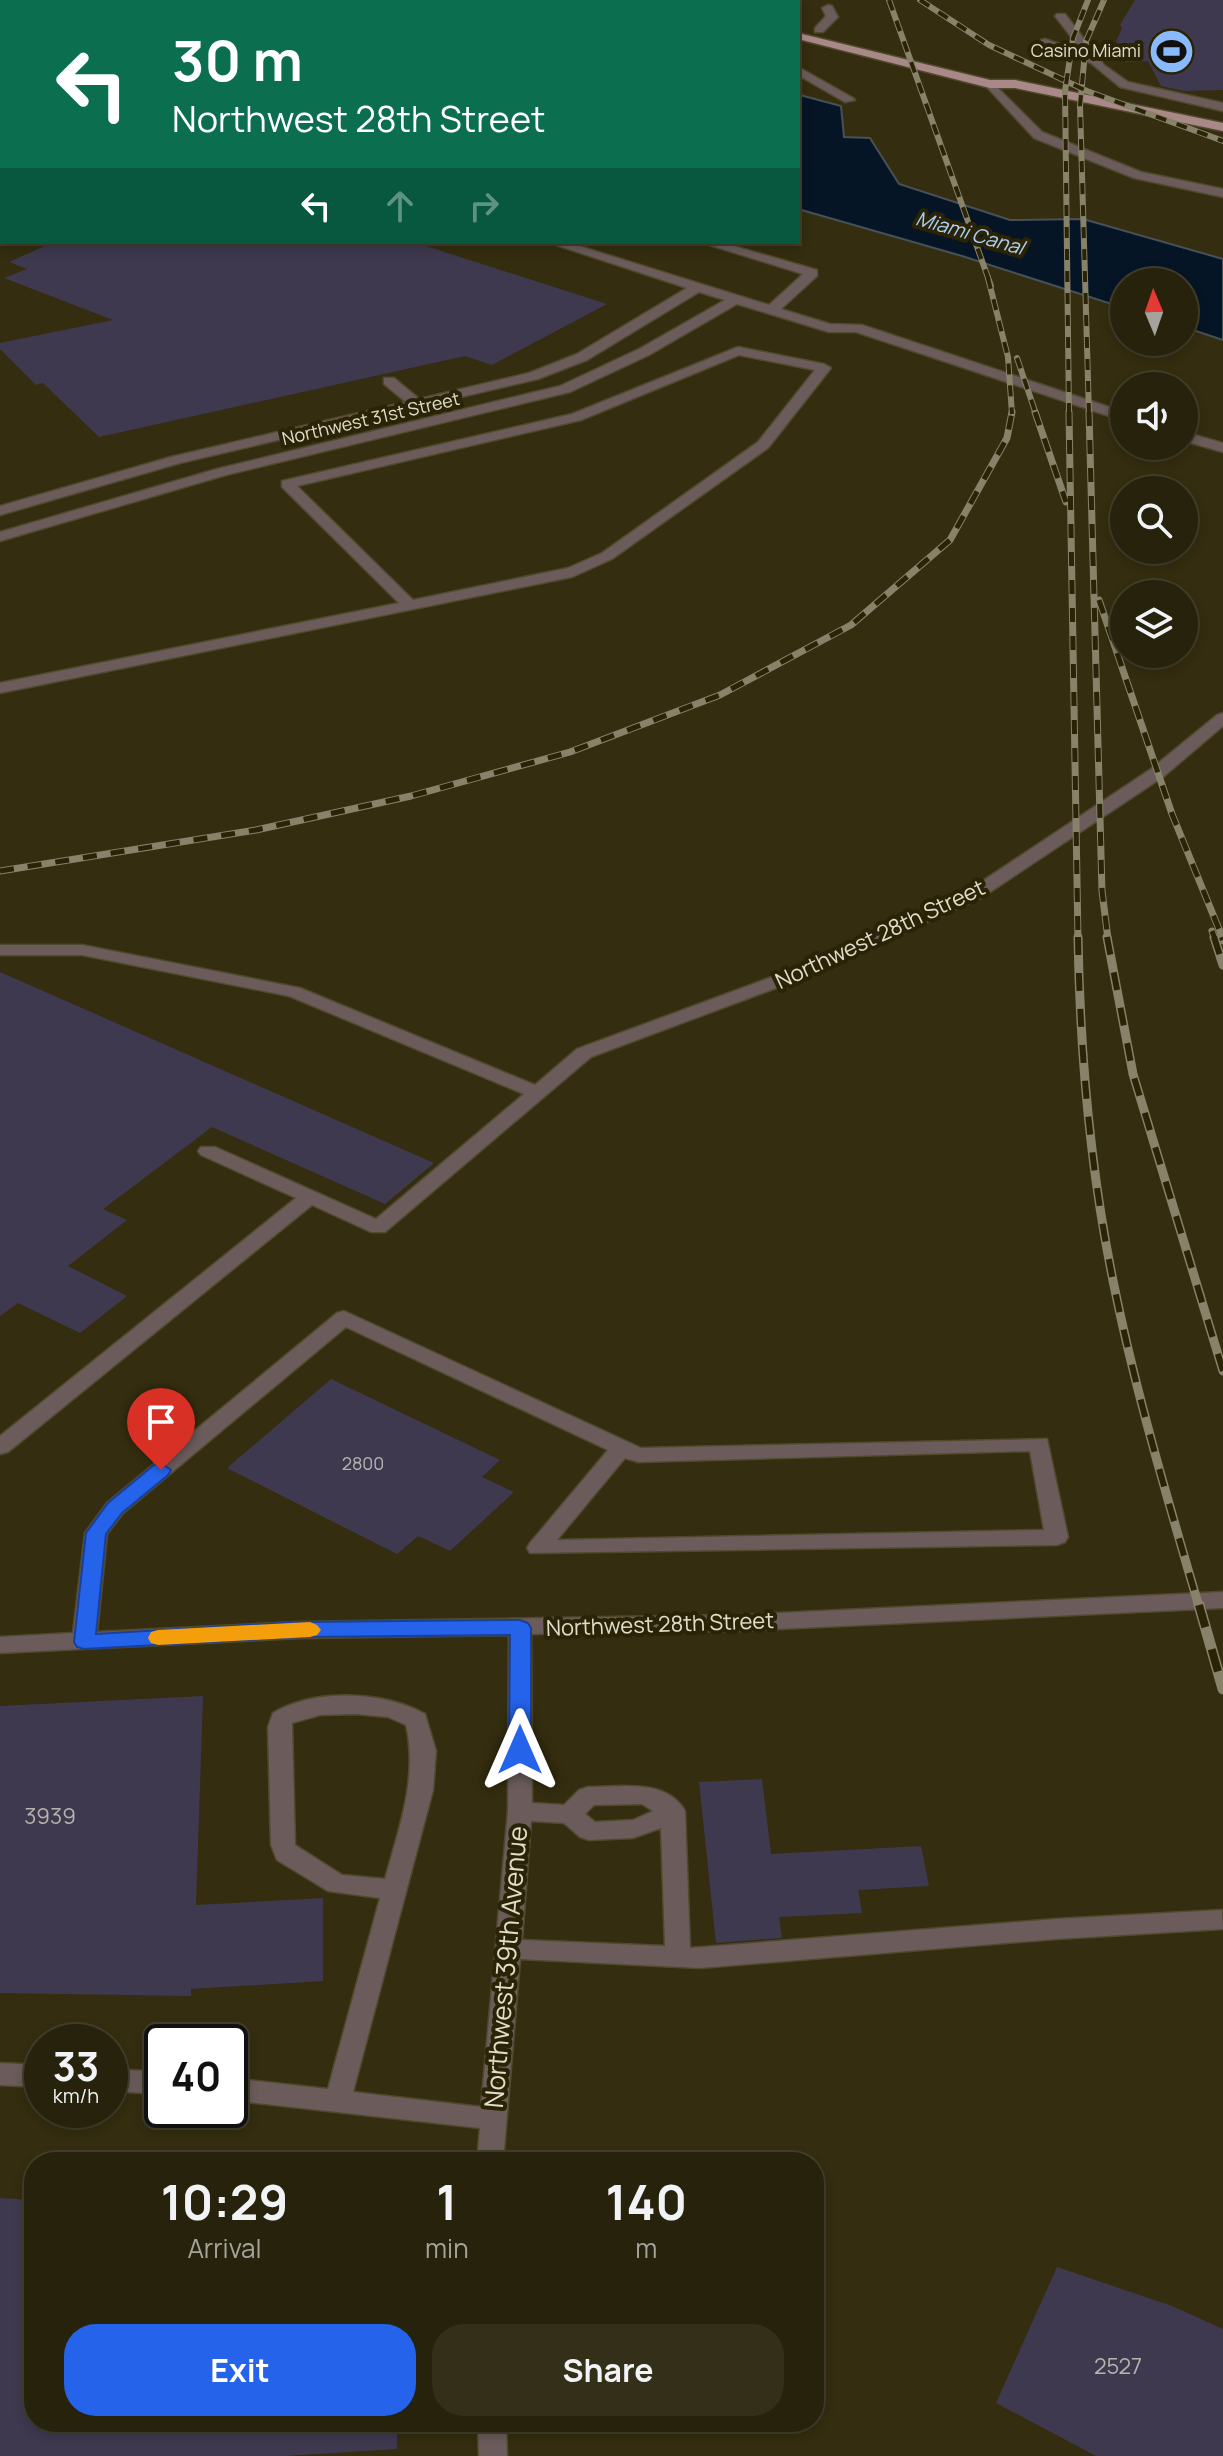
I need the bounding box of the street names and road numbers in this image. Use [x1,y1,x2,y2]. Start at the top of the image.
street label: Northwest 31st Street [280,386,462,450]
street label: Northwest 28th Street [770,872,990,996]
street label: Northwest 28th Street [545,1605,775,1643]
street label: Northwest 39th Avenue [475,1824,535,2109]

